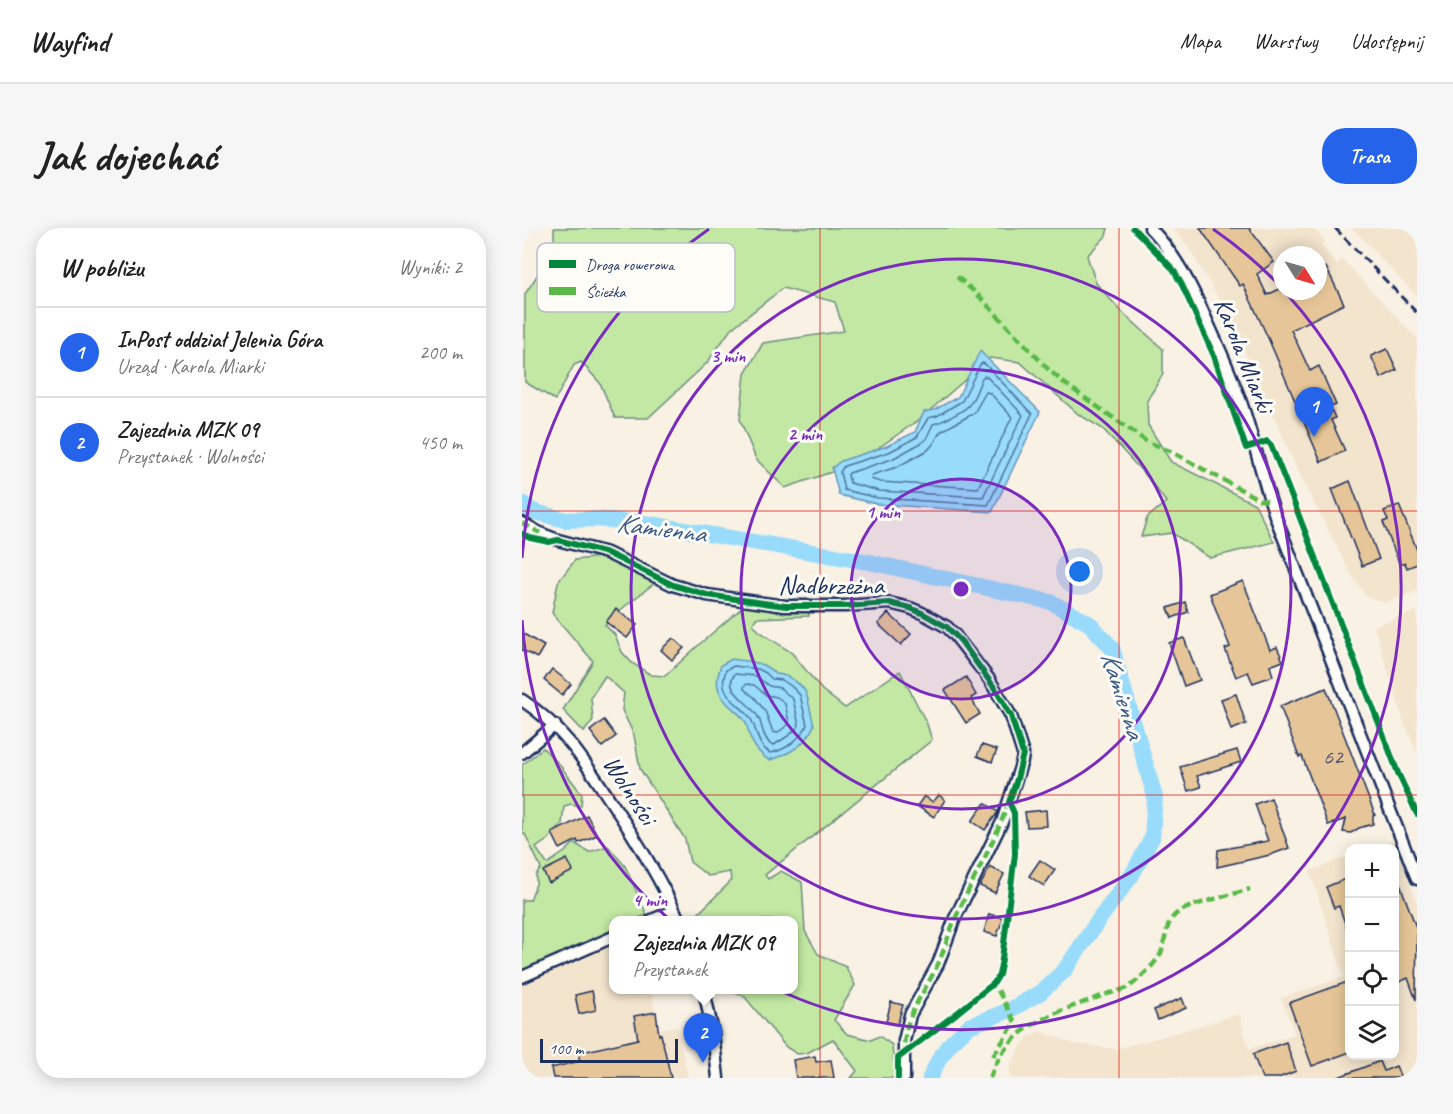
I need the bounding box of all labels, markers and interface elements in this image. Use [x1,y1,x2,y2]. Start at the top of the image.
text: Wayfind [30,24,109,59]
text: Mapa [1180,28,1221,54]
text: Warstwy [1254,28,1318,54]
text: Udostępnij [1351,28,1423,54]
button: Trasa [1322,128,1417,184]
text: Jak dojechać [36,130,217,183]
legend [537,243,735,312]
north arrow [1273,246,1327,300]
text: W pobliżu [60,251,143,284]
text: Wyniki: 2 [399,255,462,280]
text: Droga rowerowa [586,255,675,275]
text: Ścieżka [586,282,627,302]
street label: Karola Miarki [1206,293,1283,420]
text: InPost oddział Jelenia Góra [117,326,322,354]
text: 1 [75,340,84,365]
text: 200 m [419,340,462,365]
text: 3 min [711,345,746,367]
text: Urząd · Karola Miarki [117,354,264,379]
pin: 1 [1294,388,1334,437]
text: Zajezdnia MZK 09 [117,416,259,444]
text: 2 min [788,423,823,445]
text: 2 [75,430,84,455]
text: 450 m [419,430,462,455]
text: Przystanek · Wolności [117,444,264,469]
text: 1 min [866,501,901,523]
water label: Kamienna [615,506,710,551]
your location [1065,557,1094,586]
street label: Nadbrzeżna [778,569,885,602]
centre of rings [951,579,971,599]
water label: Kamienna [1093,647,1154,745]
house number: 62 [1323,743,1345,771]
street label: Wolności [595,749,666,834]
map controls [1345,844,1399,1060]
button: + [1345,844,1399,898]
text: 4 min [633,889,668,911]
button: − [1345,898,1399,952]
popup [609,916,798,994]
text: Zajezdnia MZK 09 [633,929,774,957]
button: locate [1345,952,1399,1006]
text: Przystanek [633,957,707,982]
button: layers [1345,1006,1399,1060]
pin: 2 [684,1014,723,1063]
scale bar [540,1036,678,1064]
text: 100 m [549,1039,583,1059]

